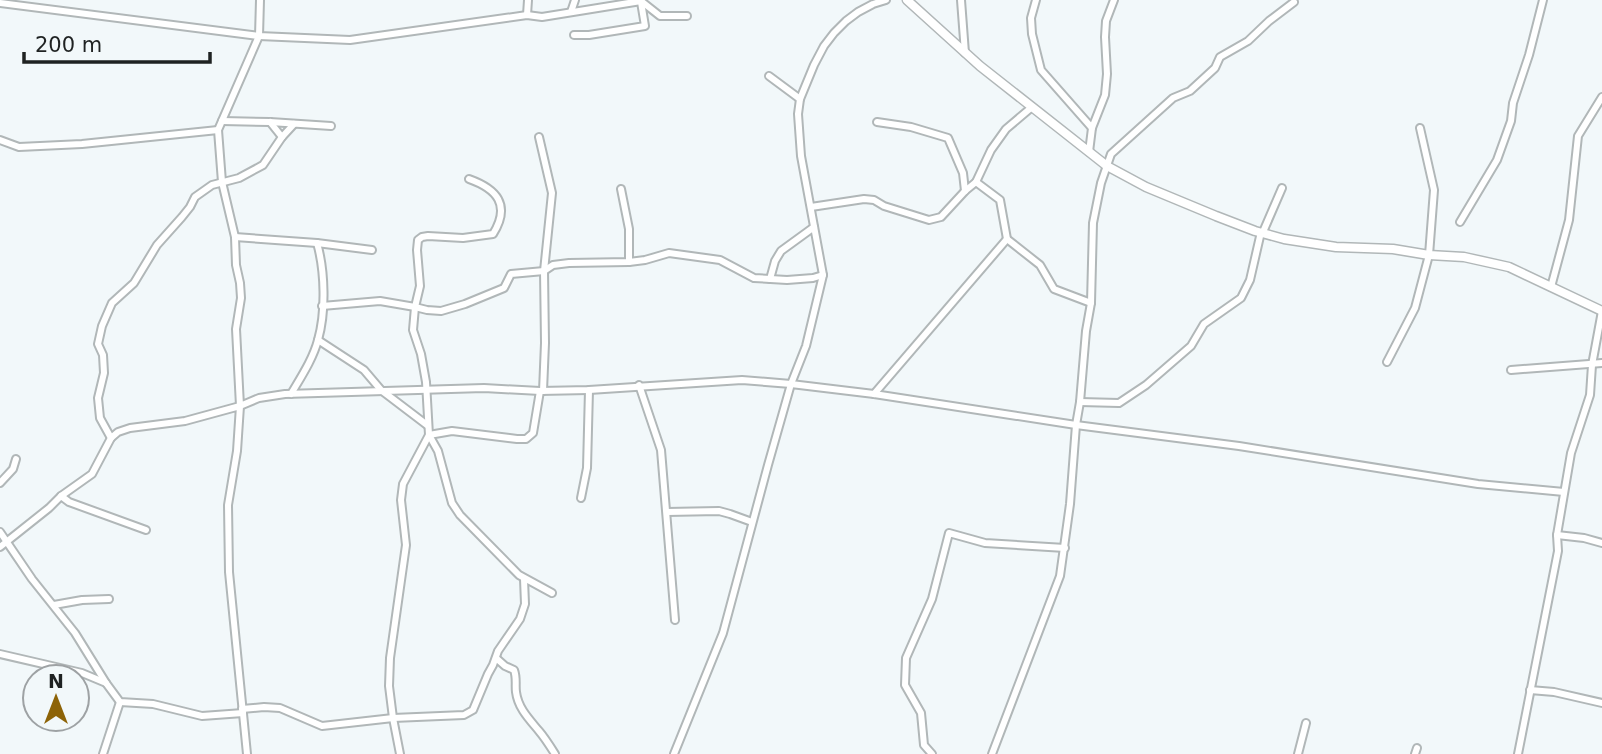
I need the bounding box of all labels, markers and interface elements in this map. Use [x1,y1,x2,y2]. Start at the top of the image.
scale bar [24,21,210,65]
text: 200 m [35,33,102,57]
north arrow [21,663,91,733]
text: N [48,670,64,692]

